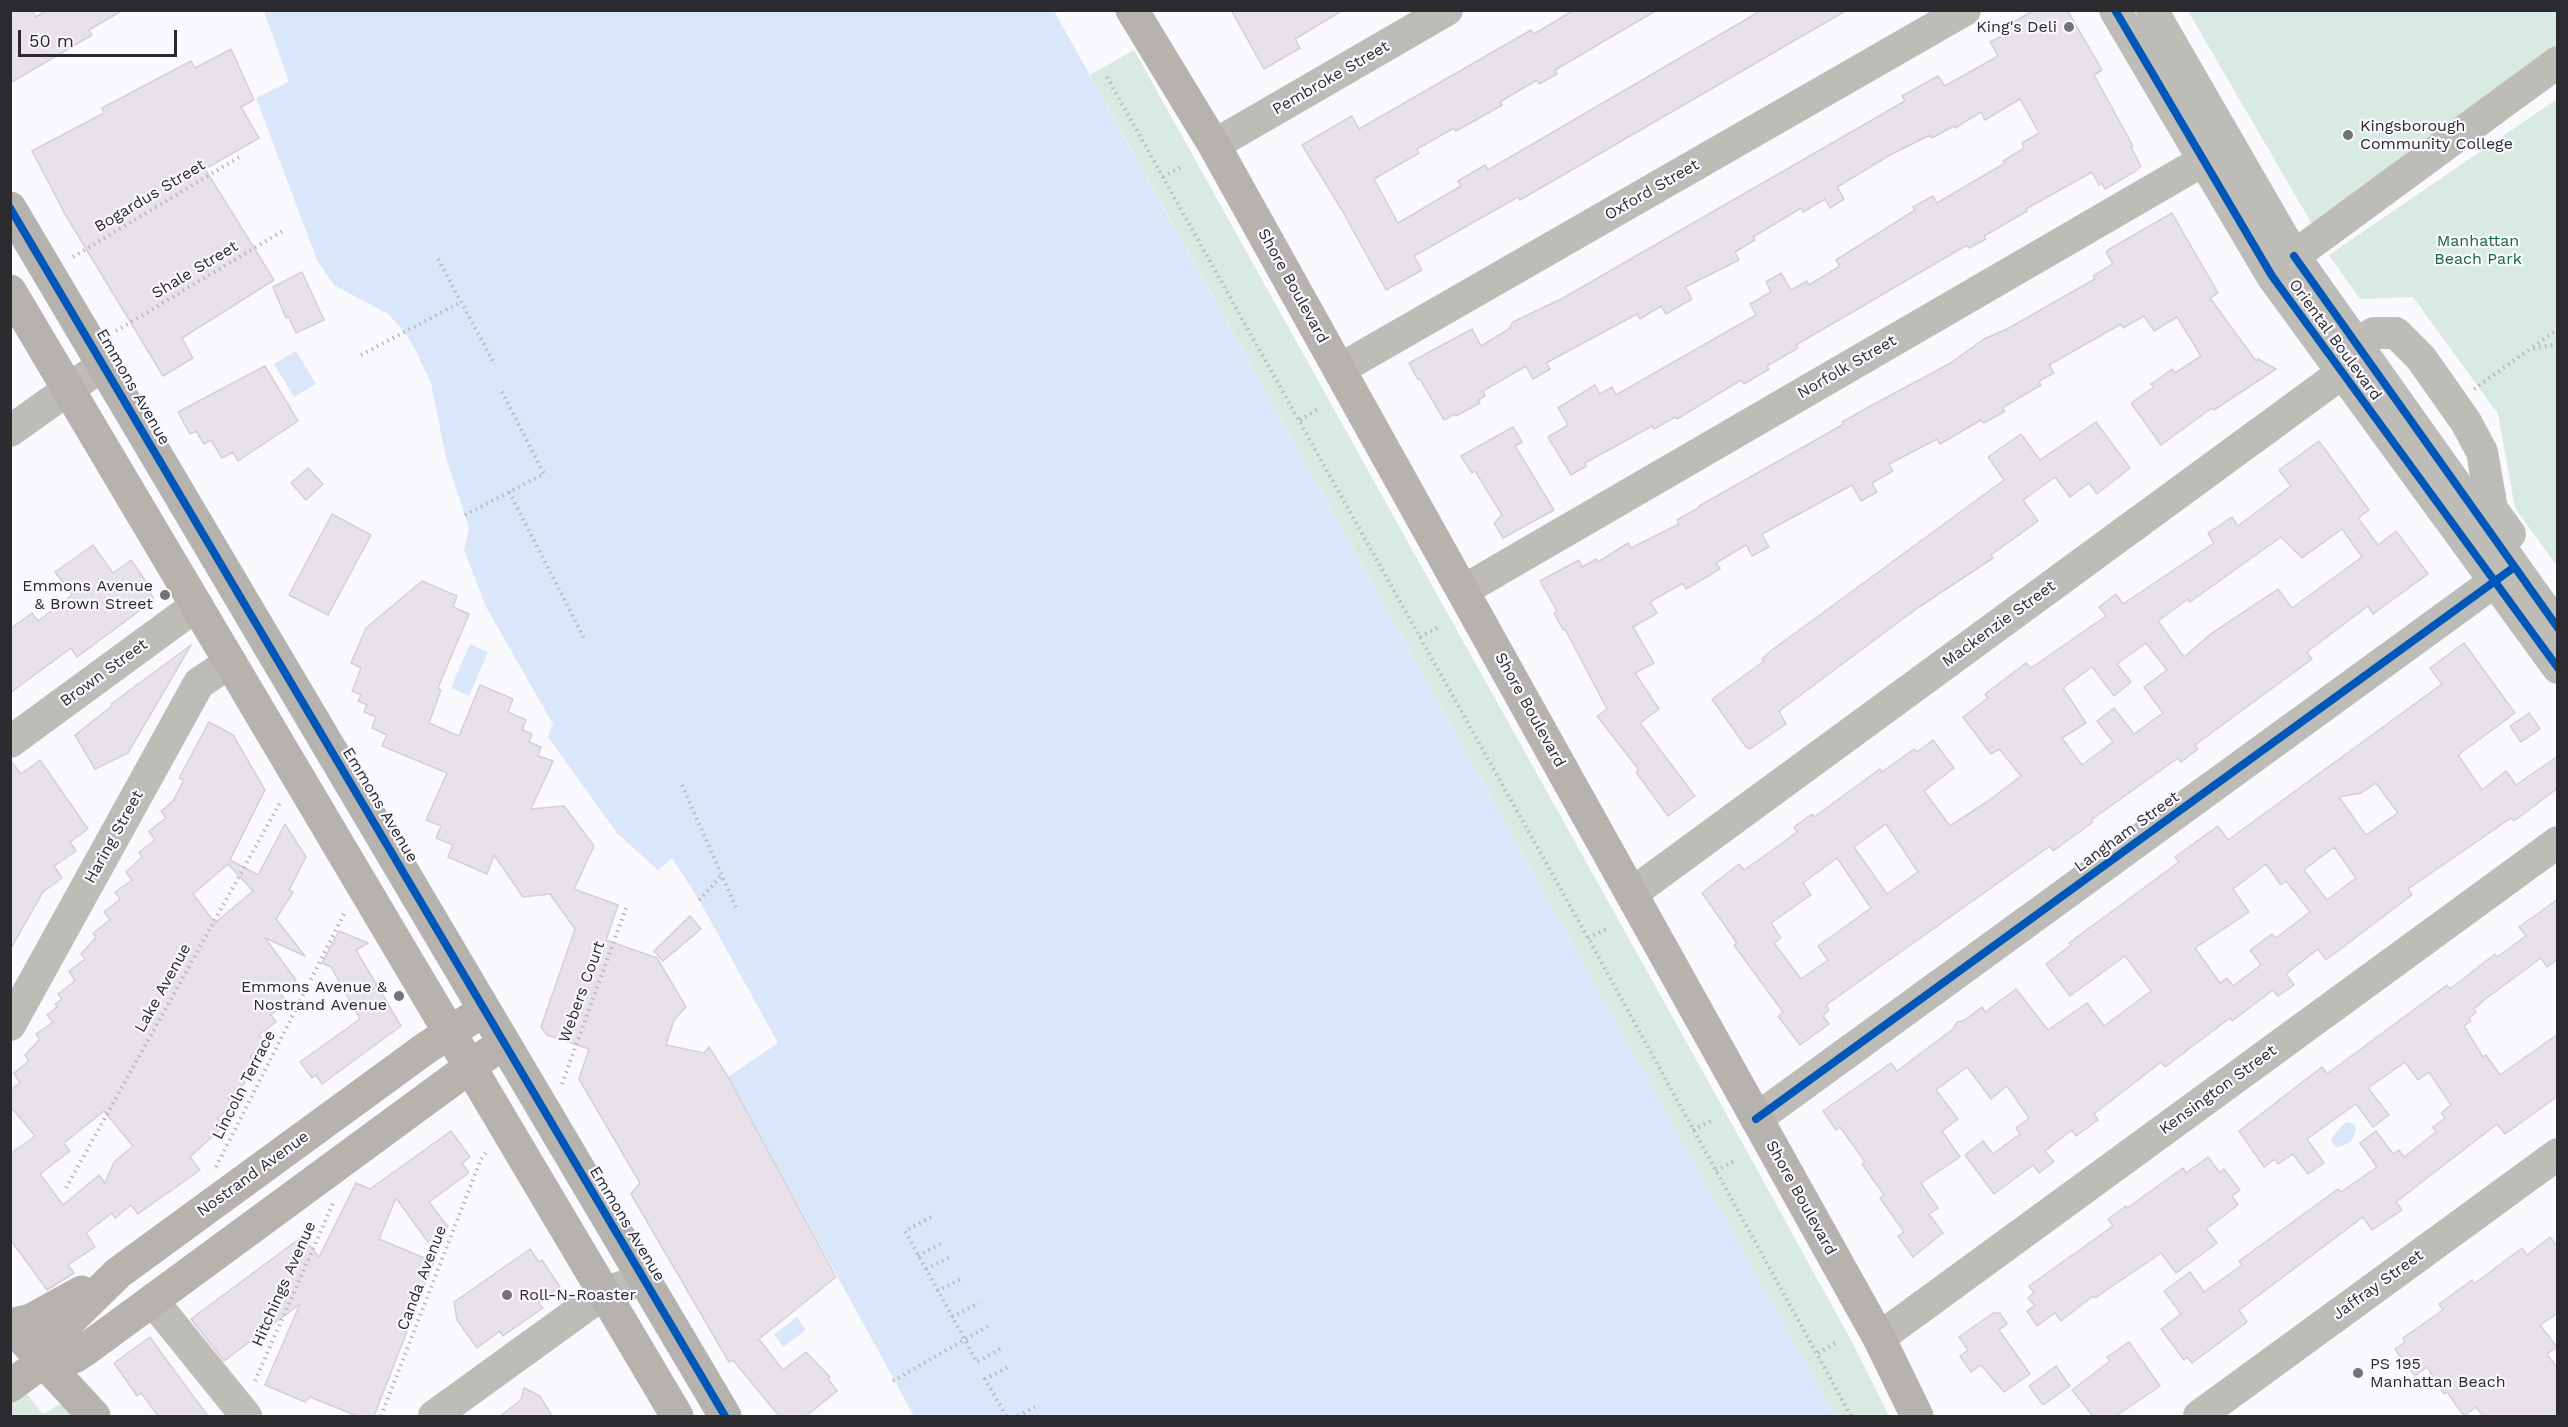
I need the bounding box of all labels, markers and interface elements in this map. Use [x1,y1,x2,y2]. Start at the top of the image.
place label: King's Deli [1976,17,2057,37]
scale bar [21,18,180,56]
marker: King's Deli [2062,20,2076,34]
text: 50 m [29,30,74,51]
street label: Pembroke Street [1269,37,1393,119]
place label: Kingsborough Community College [2360,116,2513,154]
marker: Kingsborough Community College [2341,128,2355,142]
street label: Bogardus Street [91,155,209,237]
street label: Oxford Street [1601,155,1703,225]
street label: Shore Boulevard [1254,225,1332,347]
park label: Manhattan Beach Park [2434,231,2522,269]
street label: Shale Street [149,237,241,303]
street label: Oriental Boulevard [2285,276,2385,404]
street label: Emmons Avenue [92,326,174,448]
street label: Norfolk Street [1794,331,1900,403]
place label: Emmons Avenue & Brown Street [22,576,153,614]
street label: Mackenzie Street [1939,577,2059,671]
marker: Emmons Avenue & Brown Street [158,588,172,602]
street label: Brown Street [57,635,151,711]
street label: Shore Boulevard [1491,649,1569,771]
street label: Emmons Avenue [338,744,422,866]
street label: Haring Street [81,787,147,887]
street label: Langham Street [2071,788,2183,876]
street label: Webers Court [555,939,609,1045]
street label: Lake Avenue [131,940,195,1036]
place label: Emmons Avenue & Nostrand Avenue [241,977,387,1015]
marker: Emmons Avenue & Nostrand Avenue [392,989,406,1003]
street label: Lincoln Terrace [208,1027,280,1143]
street label: Kensington Street [2156,1041,2280,1139]
street label: Nostrand Avenue [193,1127,313,1221]
street label: Shore Boulevard [1762,1137,1840,1259]
street label: Emmons Avenue [585,1163,669,1285]
street label: Hitchings Avenue [248,1219,320,1349]
street label: Canda Avenue [393,1223,451,1333]
street label: Jaffray Street [2329,1246,2427,1324]
place label: Roll-N-Roaster [519,1285,636,1305]
marker: Roll-N-Roaster [500,1288,514,1302]
place label: PS 195 Manhattan Beach [2370,1354,2506,1392]
marker: PS 195 Manhattan Beach [2351,1366,2365,1380]

